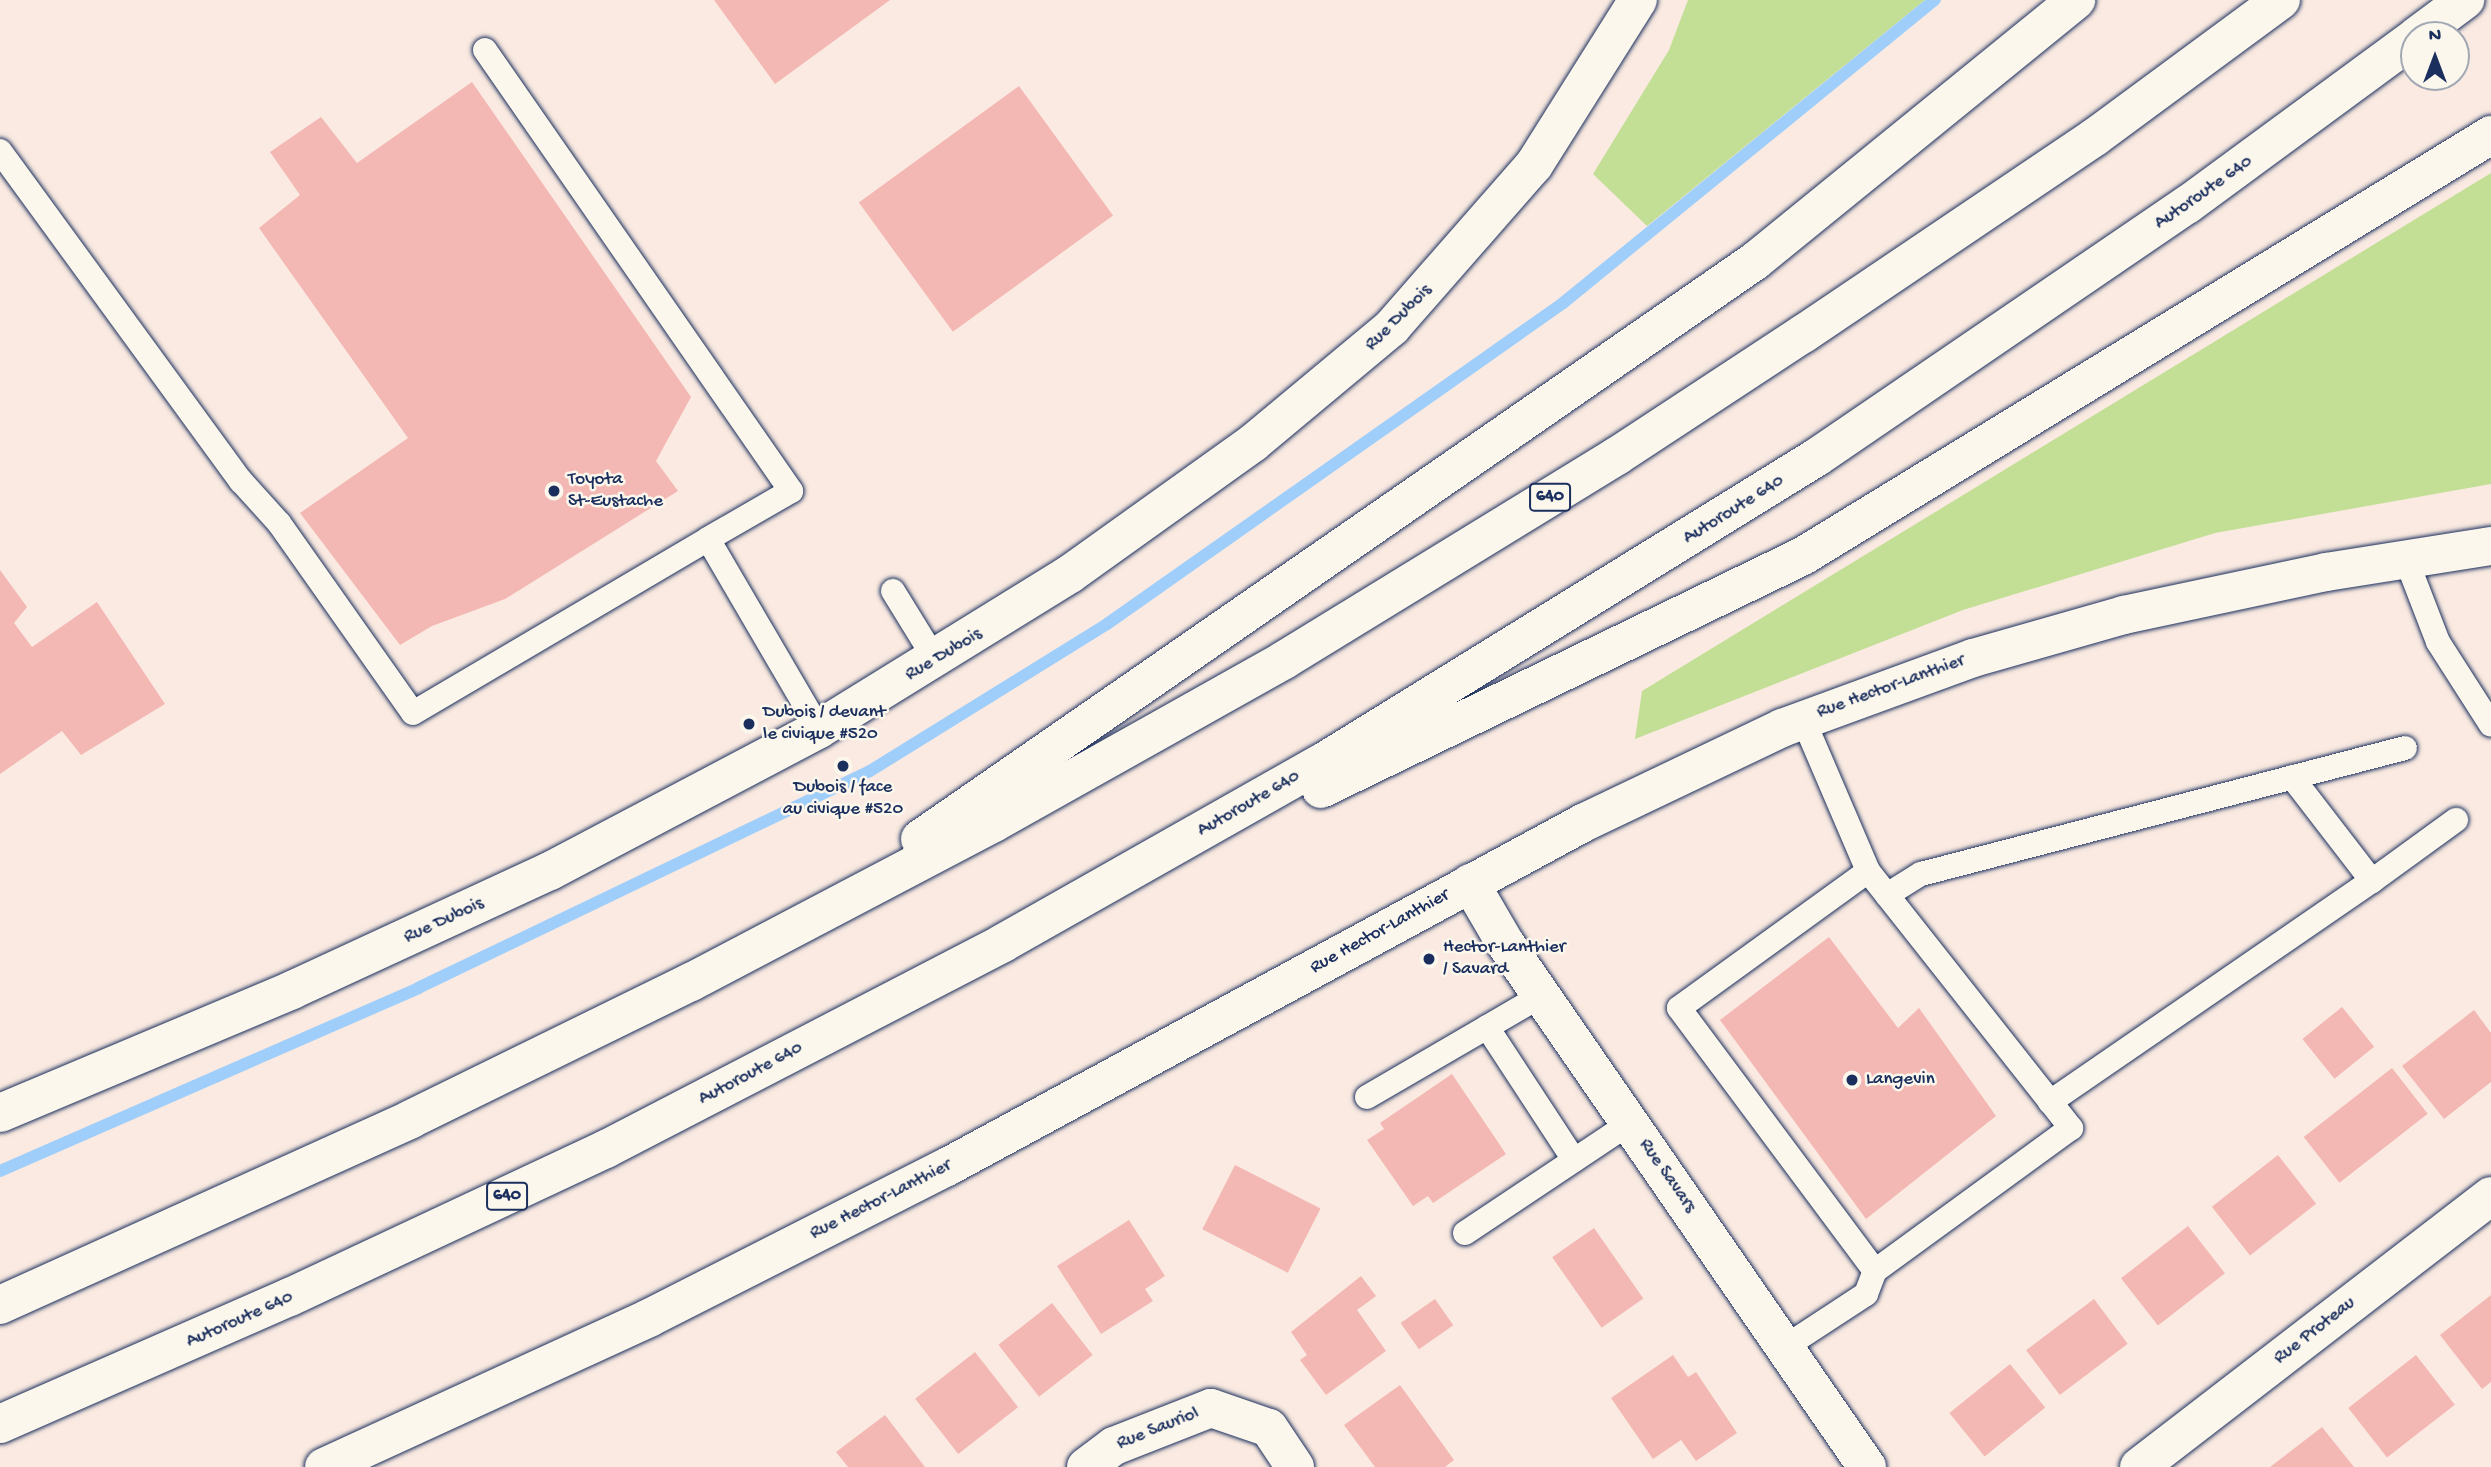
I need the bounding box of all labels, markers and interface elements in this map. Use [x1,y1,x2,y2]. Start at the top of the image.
north arrow [2400,21,2470,91]
text: N [2429,25,2441,48]
street label: Autoroute 640 [2150,151,2258,235]
street label: Rue Dubois [1361,280,1437,356]
place label: Toyota St-Eustache [568,469,663,513]
street label: Autoroute 640 [1679,470,1789,550]
road number: 640 [1529,482,1571,512]
marker: Toyota St-Eustache [546,483,562,499]
street label: Rue Dubois [901,623,987,687]
street label: Rue Hector-Lanthier [1814,650,1968,724]
place label: Dubois / devant le civique #520 [763,702,886,746]
marker: Dubois / devant le civique #520 [741,716,757,732]
marker: Dubois / face au civique #520 [835,758,851,774]
street label: Autoroute 640 [1194,765,1304,843]
place label: Dubois / face au civique #520 [783,777,903,821]
street label: Rue Hector-Lanthier [1306,884,1454,980]
street label: Rue Dubois [400,893,488,949]
place label: Hector-Lanthier / Savard [1443,937,1566,981]
marker: Hector-Lanthier / Savard [1421,951,1437,967]
street label: Autoroute 640 [695,1037,807,1111]
place label: Langevin [1866,1069,1935,1091]
marker: Langevin [1844,1072,1860,1088]
street label: Rue Savars [1633,1135,1701,1217]
street label: Rue Hector-Lanthier [806,1154,956,1246]
road number: 640 [486,1182,528,1210]
street label: Autoroute 640 [183,1286,297,1354]
street label: Rue Proteau [2270,1292,2360,1370]
street label: Rue Sauriol [1114,1402,1202,1456]

